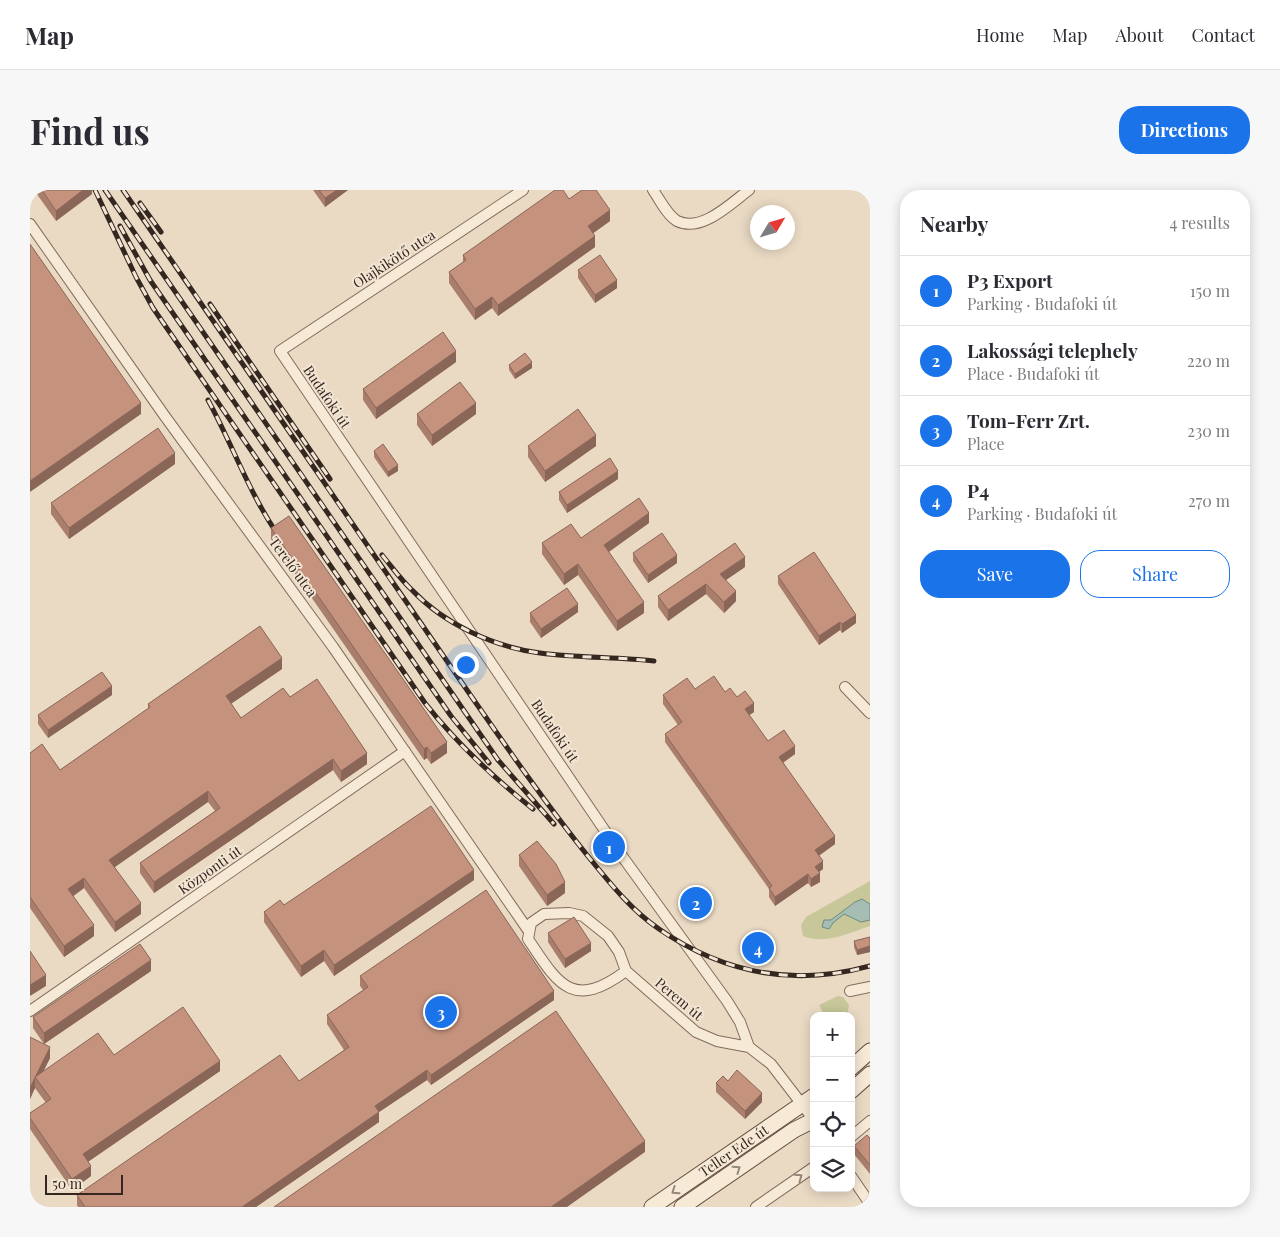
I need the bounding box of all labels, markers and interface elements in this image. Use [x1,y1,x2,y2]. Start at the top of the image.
text: Map [25,19,74,51]
text: Home [976,23,1024,47]
text: Map [1052,23,1087,47]
text: About [1115,23,1164,47]
text: Contact [1192,23,1255,47]
button: Directions [1119,106,1250,154]
text: Find us [30,107,150,154]
north arrow [750,205,795,250]
text: Nearby [920,209,989,237]
text: 4 results [1169,212,1230,233]
street label: Olajkikötő utca [349,225,439,292]
text: P3 Export [967,267,1053,293]
text: 1 [933,280,939,301]
text: 150 m [1190,280,1230,301]
text: Parking · Budafoki út [967,293,1117,314]
text: Lakossági telephely [967,337,1138,363]
text: 2 [932,350,940,371]
text: 220 m [1187,350,1230,371]
street label: Budafoki út [299,361,356,433]
text: Place · Budafoki út [967,363,1099,384]
text: Tom-Ferr Zrt. [967,407,1090,433]
text: 3 [932,420,940,441]
text: 230 m [1187,420,1230,441]
text: Place [967,433,1005,454]
text: P4 [967,477,989,503]
text: 4 [932,490,940,511]
text: 270 m [1188,490,1230,511]
text: Parking · Budafoki út [967,503,1117,524]
street label: Terelő utca [265,533,322,601]
button: Save [920,550,1070,598]
button: Share [1080,550,1230,598]
your location [453,652,479,678]
street label: Budafoki út [527,695,584,767]
pin: 1 [593,828,625,866]
street label: Központi út [174,840,246,898]
pin: 2 [680,884,712,922]
pin: 4 [742,929,774,967]
street label: Perem út [651,973,708,1025]
pin: 3 [425,993,457,1031]
map controls [810,1012,855,1192]
button: + [810,1012,855,1057]
button: − [810,1057,855,1102]
button: locate [810,1102,855,1147]
street label: Teller Ede út [695,1120,773,1181]
button: layers [810,1147,855,1192]
one-way arrow [731,1166,741,1175]
scale bar [45,1172,122,1195]
text: 50 m [52,1174,82,1193]
one-way arrow [793,1174,803,1183]
one-way arrow [671,1185,680,1195]

